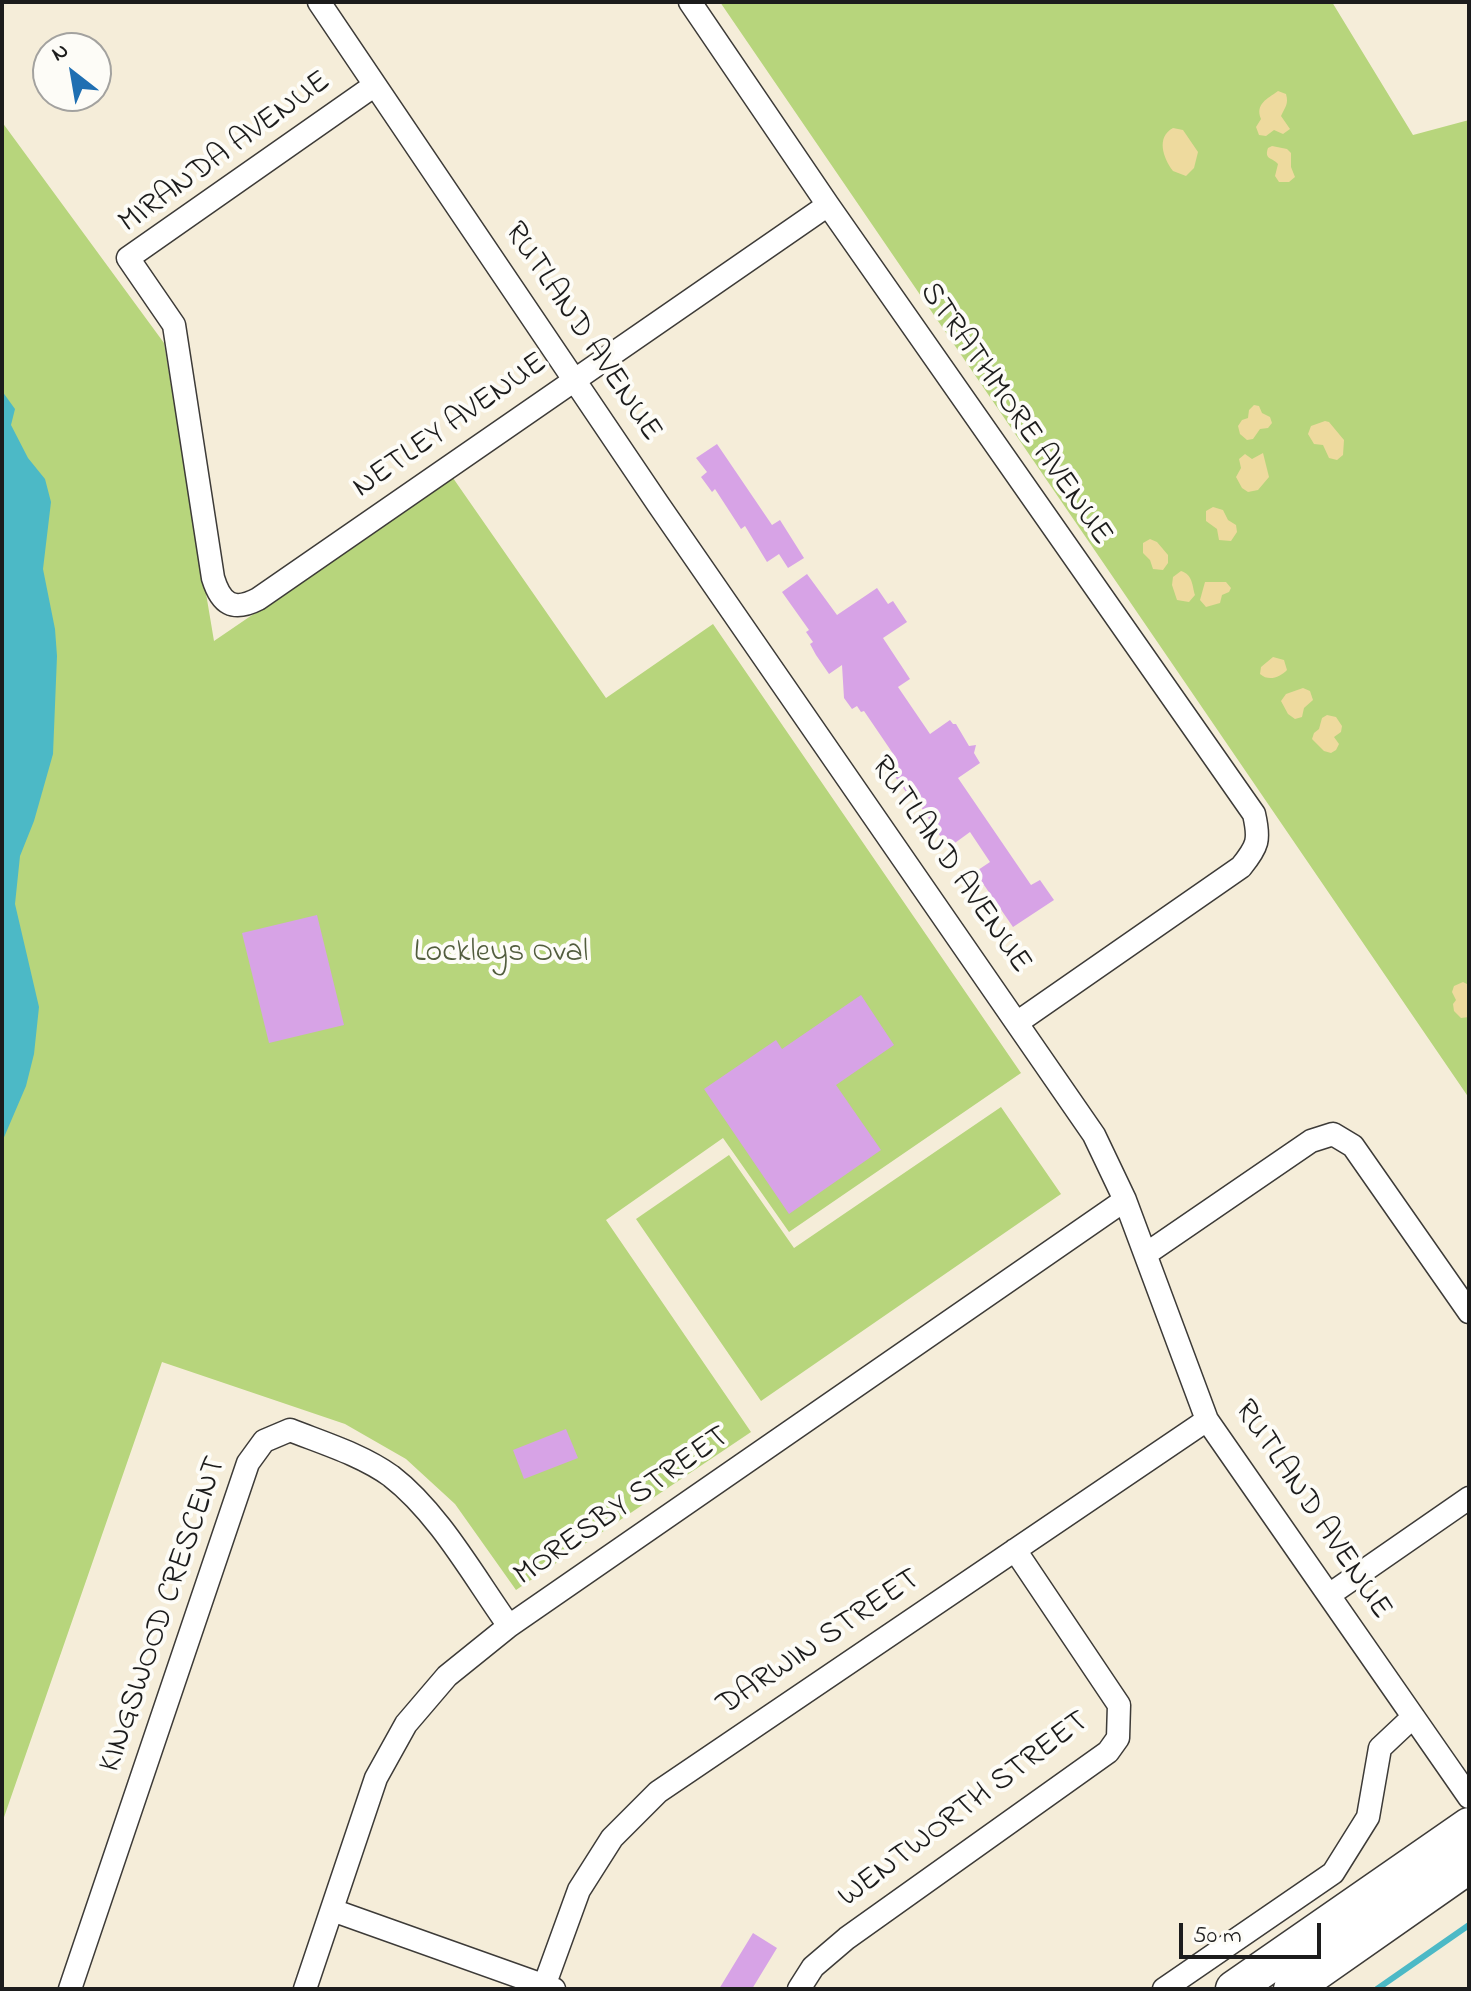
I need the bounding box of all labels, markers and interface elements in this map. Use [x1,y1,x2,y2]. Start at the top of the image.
north arrow [32,32,112,112]
text: N [46,36,75,71]
street label: MIRANDA AVENUE [113,64,339,244]
street label: RUTLAND AVENUE [493,216,669,450]
street label: STRATHMORE AVENUE [909,276,1119,554]
street label: NETLEY AVENUE [346,346,556,508]
street label: RUTLAND AVENUE [860,750,1038,982]
park label: Lockleys Oval [414,936,588,974]
street label: RUTLAND AVENUE [1223,1394,1399,1628]
street label: MORESBY STREET [508,1419,738,1597]
street label: KINGSWOOD CRESCENT [93,1452,237,1778]
street label: DARWIN STREET [711,1562,929,1726]
street label: WENTWORTH STREET [832,1704,1098,1918]
scale bar [1183,1907,1325,1957]
text: 50 m [1193,1919,1242,1954]

